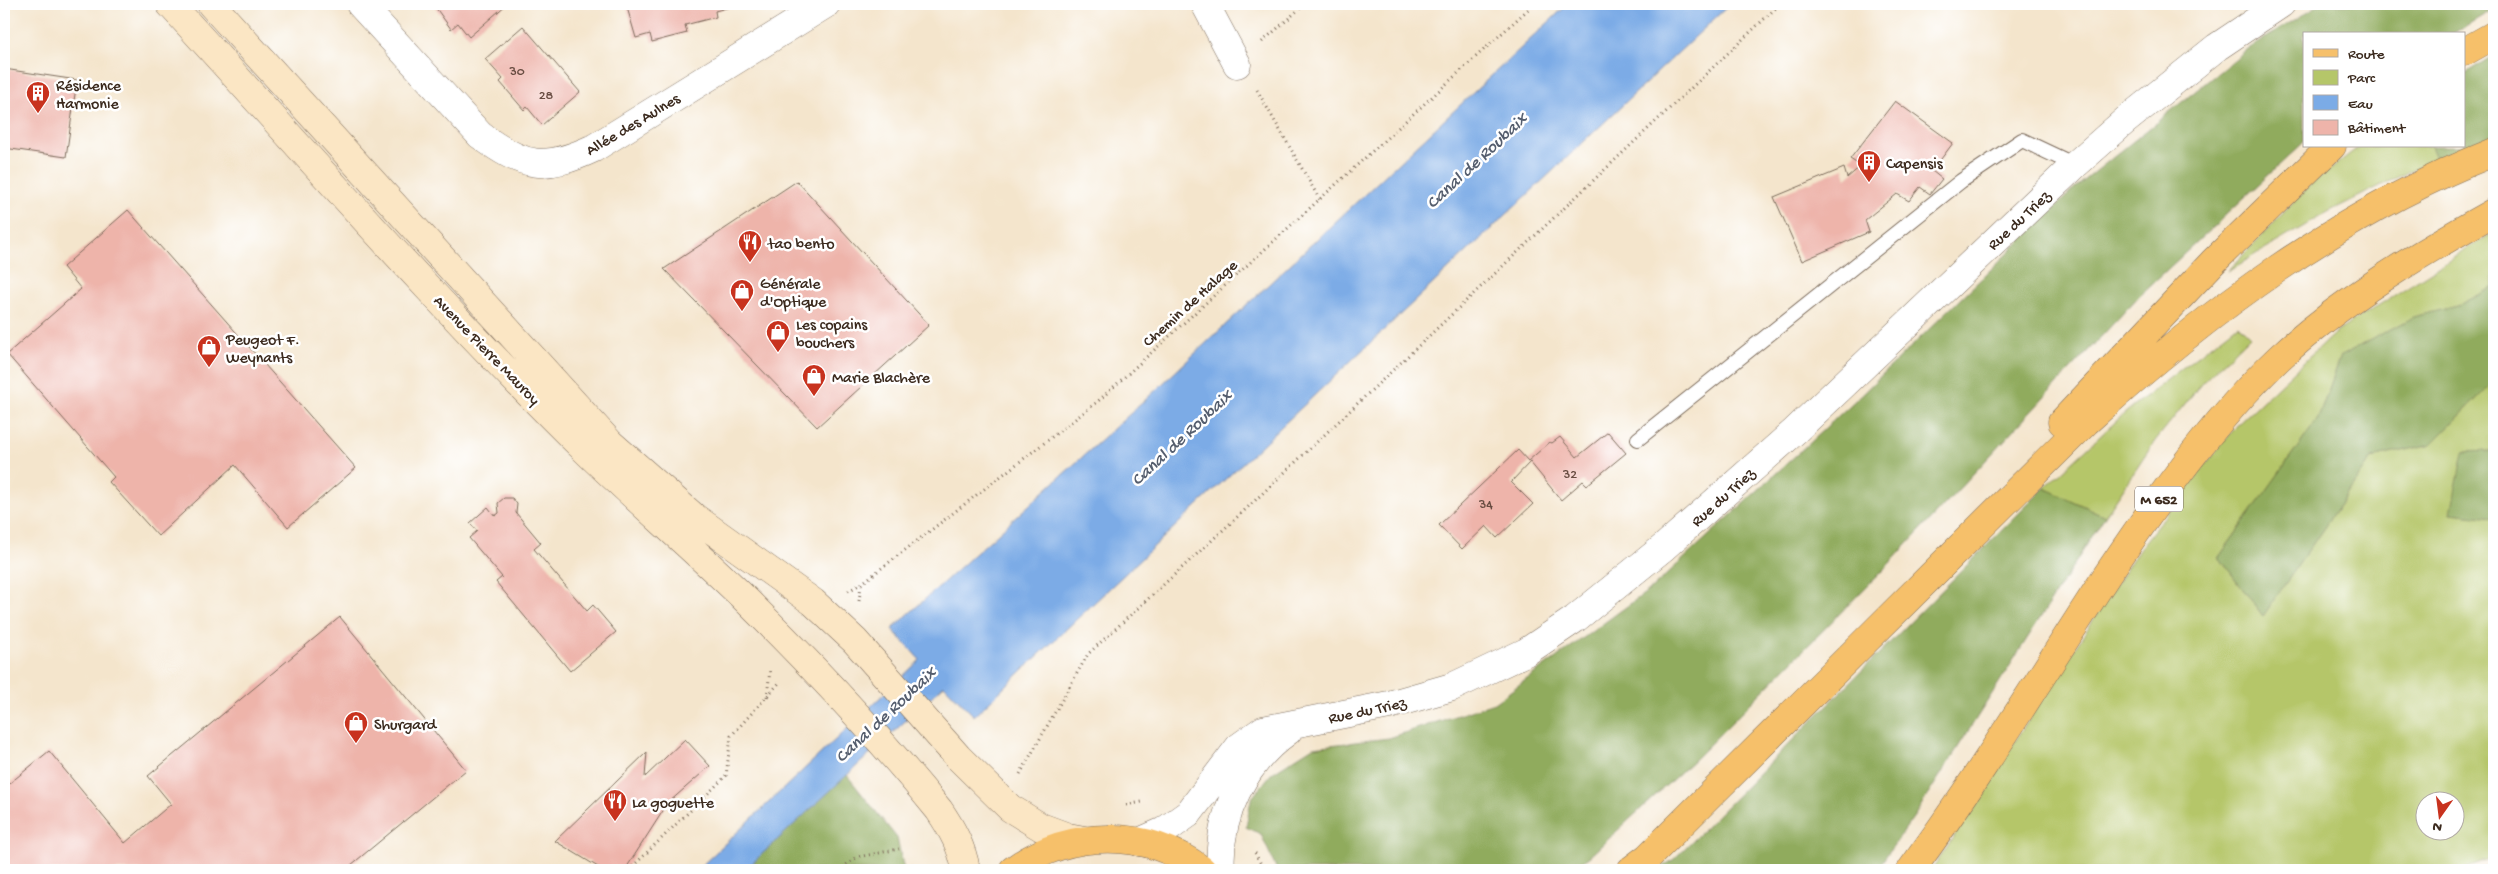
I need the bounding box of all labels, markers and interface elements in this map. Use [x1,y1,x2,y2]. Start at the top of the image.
legend [2303,32,2466,148]
text: Route [2348,46,2385,64]
house number: 30 [508,64,525,81]
text: Parc [2347,70,2376,88]
place label: Résidence Harmonie [56,78,122,115]
building icon: Résidence Harmonie [25,80,51,114]
house number: 28 [539,88,554,105]
street label: Allée des Aulnes [583,90,685,162]
text: Eau [2348,96,2373,114]
water label: Canal de Roubaix [1423,109,1534,214]
text: Bâtiment [2347,120,2407,138]
building icon: Capensis [1856,149,1882,183]
place label: Capensis [1886,156,1944,175]
street label: Rue du Triez [1985,187,2057,256]
restaurant icon: tao bento [737,229,763,263]
place label: tao bento [767,236,835,255]
street label: Chemin de Halage [1140,257,1243,352]
place label: Générale d'Optique [760,276,827,313]
shop icon: Générale d'Optique [729,278,755,312]
street label: Avenue Pierre Mauroy [428,293,543,410]
place label: Les copains bouchers [796,317,868,354]
shop icon: Les copains bouchers [765,319,791,353]
place label: Peugeot F. Weynants [225,332,300,369]
shop icon: Peugeot F. Weynants [196,334,222,368]
shop icon: Marie Blachère [801,363,827,397]
place label: Marie Blachère [832,370,931,389]
water label: Canal de Roubaix [1128,386,1239,491]
street label: Rue du Triez [1689,464,1761,532]
house number: 32 [1562,467,1577,484]
road number: M 652 [2135,486,2183,512]
house number: 34 [1478,497,1493,514]
water label: Canal de Roubaix [832,663,943,768]
street label: Rue du Triez [1327,695,1409,730]
shop icon: Shurgard [343,710,369,744]
place label: Shurgard [374,717,438,736]
restaurant icon: La goguette [602,788,628,822]
north arrow [2416,792,2466,842]
place label: La goguette [632,795,715,814]
text: N [2431,817,2444,836]

